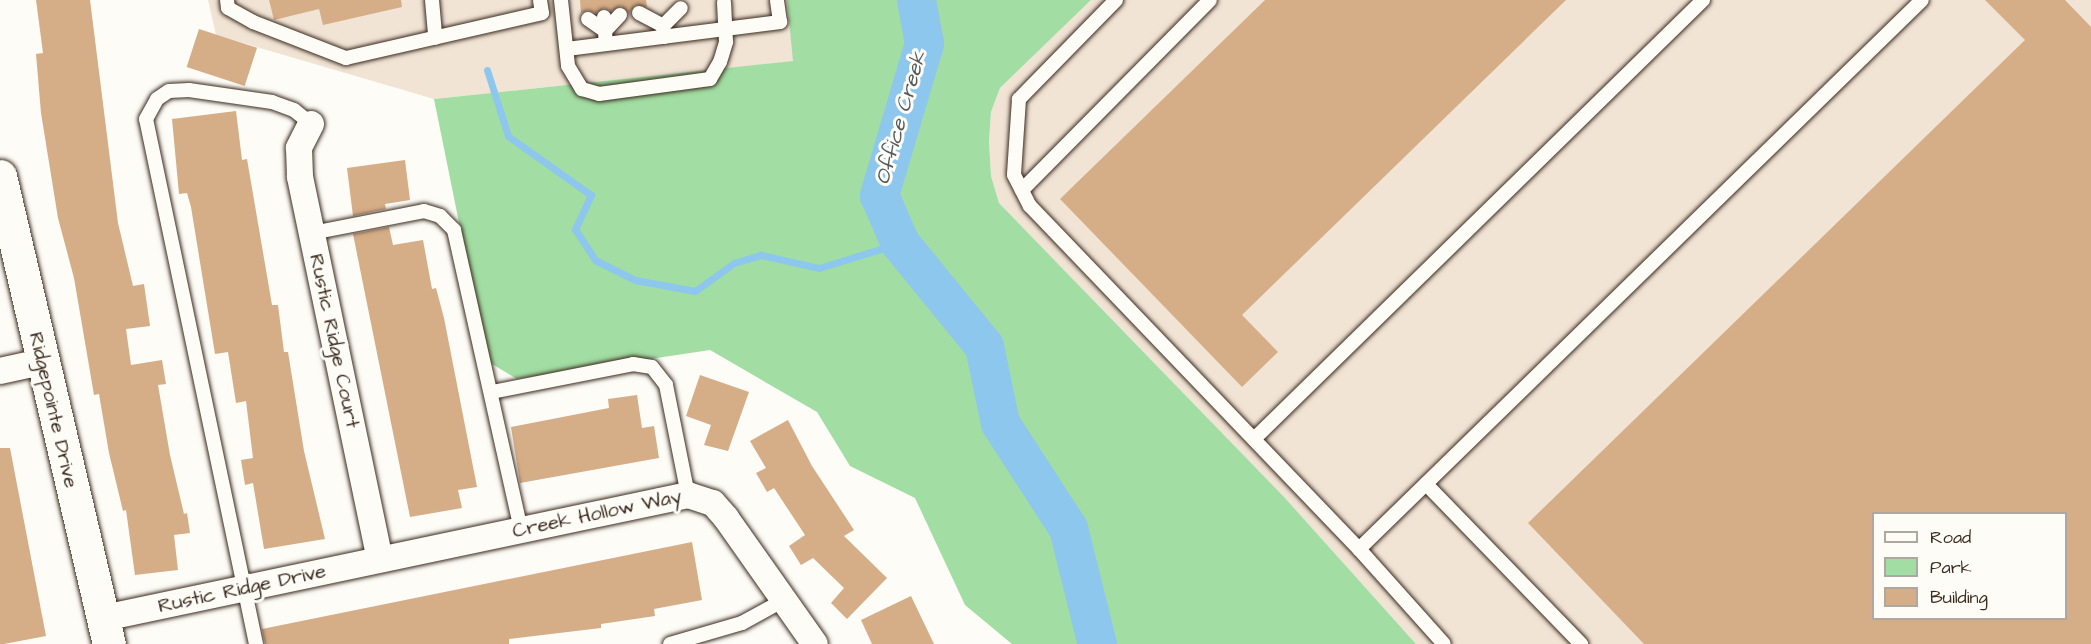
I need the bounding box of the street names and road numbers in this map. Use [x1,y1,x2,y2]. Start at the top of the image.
street label: Rustic Ridge Court [304,252,364,430]
street label: Ridgepointe Drive [23,330,83,490]
street label: Creek Hollow Way [510,484,684,544]
street label: Rustic Ridge Drive [156,559,328,619]

